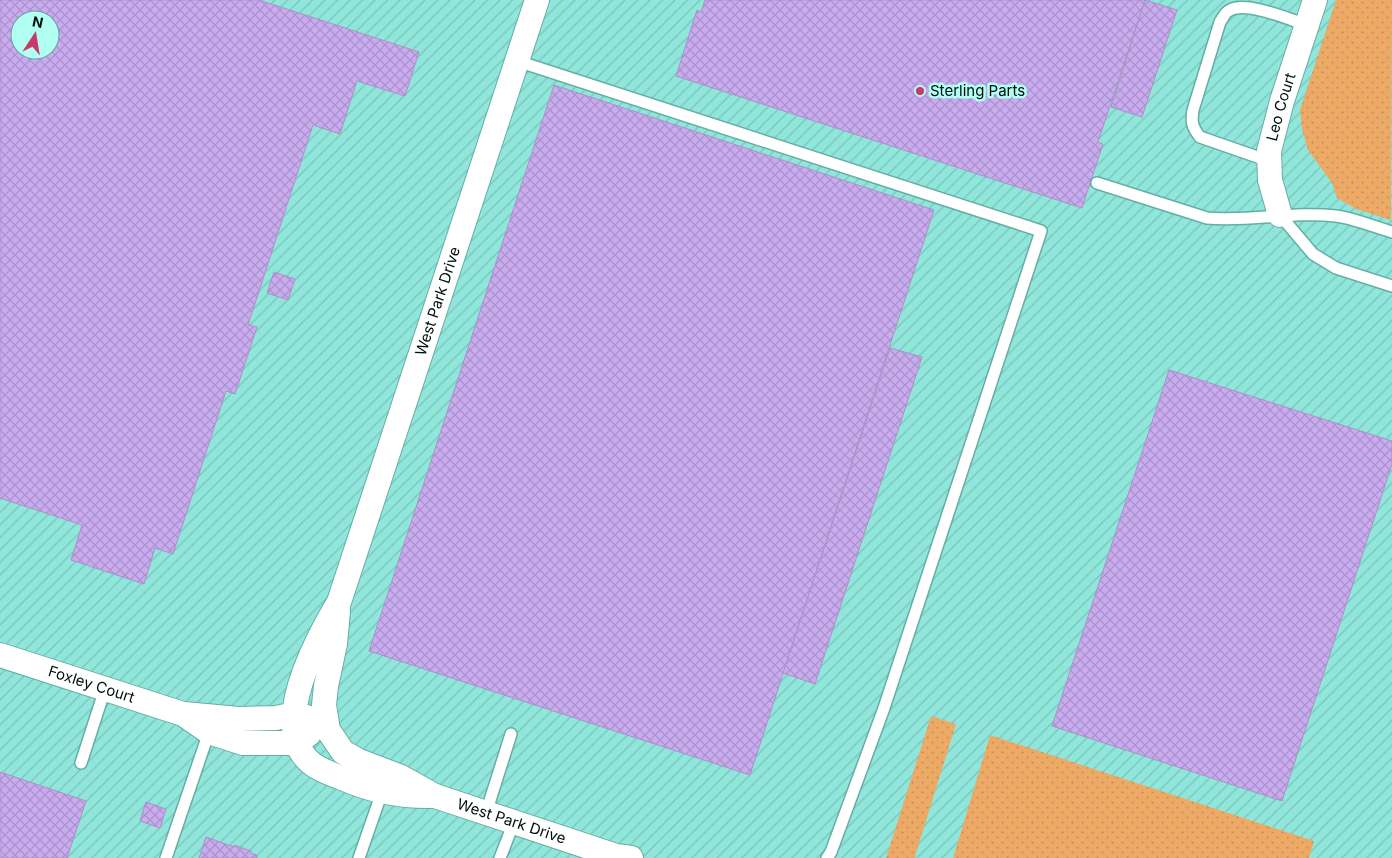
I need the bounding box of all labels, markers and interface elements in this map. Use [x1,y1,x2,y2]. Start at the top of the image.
north arrow [10,10,60,60]
text: N [31,12,45,31]
street label: Leo Court [1262,70,1300,143]
place label: Sterling Parts [930,81,1025,100]
marker: Sterling Parts [914,85,926,97]
street label: West Park Drive [411,244,464,358]
street label: Foxley Court [46,661,137,707]
street label: West Park Drive [455,794,569,848]

